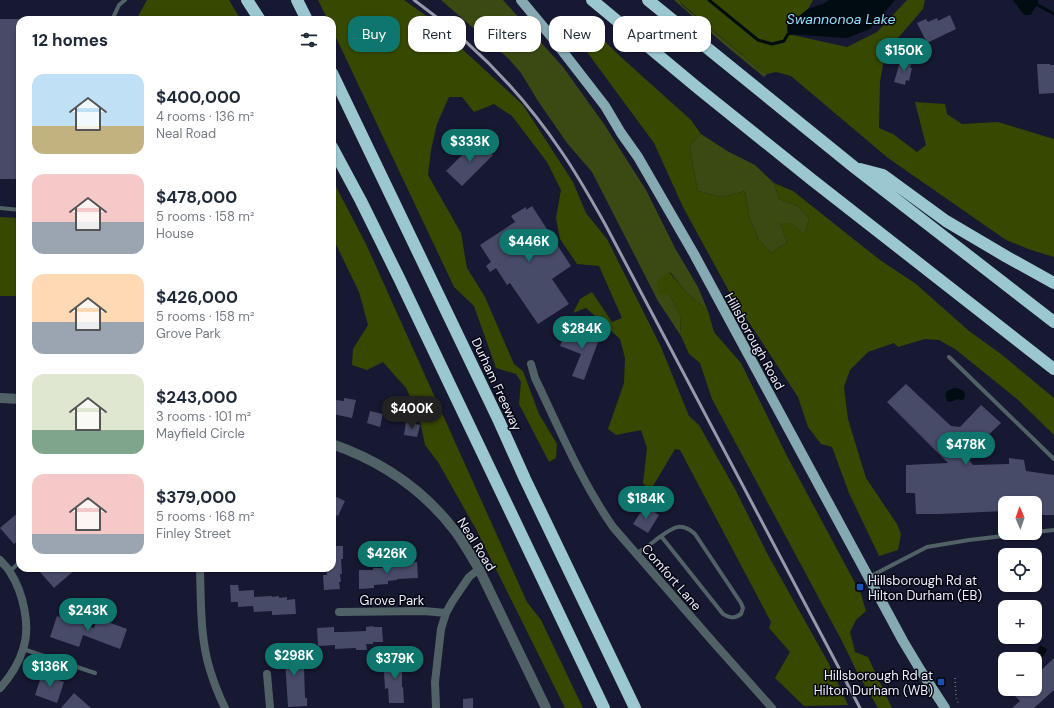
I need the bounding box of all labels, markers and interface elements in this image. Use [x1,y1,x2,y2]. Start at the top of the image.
water label: Swannonoa Lake [787,10,895,28]
chip: Buy [348,16,400,52]
chip: Rent [408,16,466,52]
chip: Filters [474,16,541,52]
chip: New [549,16,605,52]
chip: Apartment [613,16,711,52]
text: 12 homes [32,29,108,51]
icon: filters [298,29,320,51]
pin: $150K [876,38,932,72]
text: $150K [885,42,923,59]
text: $400,000 [156,86,241,108]
icon: home [64,90,112,138]
text: 4 rooms · 136 m² [156,108,254,125]
text: Neal Road [156,125,216,142]
pin: $333K [442,129,498,163]
text: $333K [450,133,490,150]
text: $478,000 [156,186,237,208]
icon: home [64,190,112,238]
text: 5 rooms · 158 m² [156,208,254,225]
text: House [156,225,194,242]
pin: $446K [501,229,557,263]
text: $446K [508,233,550,250]
text: $426,000 [156,286,238,308]
icon: home [64,290,112,338]
street label: Hillsborough Road [721,290,788,393]
text: 5 rooms · 158 m² [156,308,254,325]
pin: $284K [554,316,610,350]
text: $284K [562,320,602,337]
text: Grove Park [156,325,221,342]
street label: Durham Freeway [468,335,526,433]
text: $243,000 [156,386,237,408]
icon: home [64,390,112,438]
pin: $400K [384,396,440,430]
text: $400K [390,400,434,417]
text: 3 rooms · 101 m² [156,408,251,425]
text: Mayfield Circle [156,425,245,442]
pin: $478K [938,432,994,466]
text: $478K [946,436,986,453]
text: $379,000 [156,486,236,508]
pin: $184K [618,486,674,520]
icon: home [64,490,112,538]
text: $184K [627,490,665,507]
north arrow [998,496,1042,540]
map controls [998,496,1042,696]
text: 5 rooms · 168 m² [156,508,254,525]
street label: Neal Road [453,514,500,574]
text: Finley Street [156,525,231,542]
pin: $426K [359,541,415,575]
street label: Comfort Lane [638,541,705,614]
text: $426K [367,545,407,562]
button: locate [998,548,1042,592]
place label: Hillsborough Rd at Hilton Durham (EB) [868,572,982,604]
marker: Hillsborough Rd at Hilton Durham (EB) [855,582,865,592]
street label: Grove Park [360,592,425,609]
pin: $243K [60,598,116,632]
button: + [998,600,1042,644]
text: $243K [68,602,108,619]
pin: $298K [266,643,322,677]
pin: $379K [367,646,423,680]
text: $298K [274,647,314,664]
text: $379K [375,650,415,667]
button: − [998,652,1042,696]
pin: $136K [22,654,78,688]
text: $136K [31,658,69,675]
place label: Hillsborough Rd at Hilton Durham (WB) [814,667,933,699]
marker: Hillsborough Rd at Hilton Durham (WB) [936,677,946,687]

